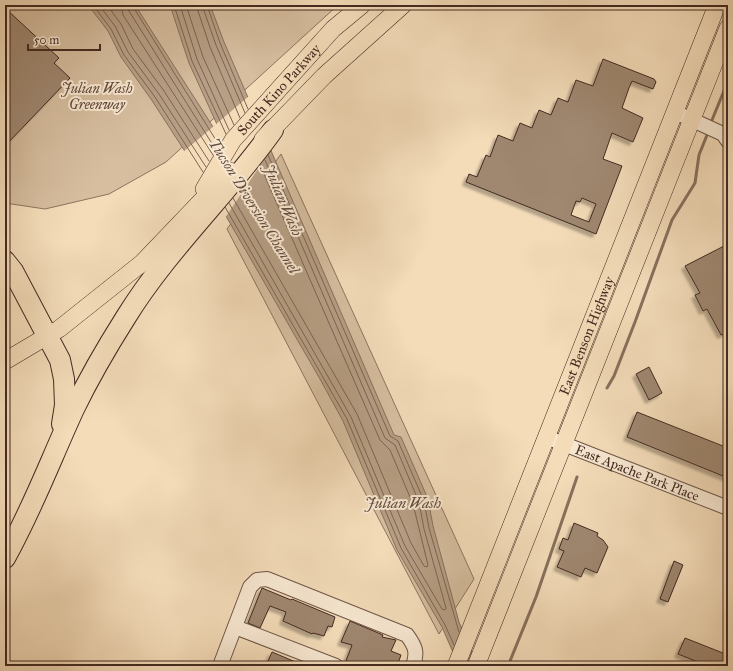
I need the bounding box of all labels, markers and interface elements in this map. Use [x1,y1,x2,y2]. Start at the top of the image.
scale bar [28,26,100,52]
text: 50 m [34,33,59,47]
street label: South Kino Parkway [233,40,324,139]
park label: Julian Wash Greenway [61,80,133,113]
water label: Tucson Diversion Channel [205,135,304,279]
water label: Julian Wash [259,161,306,239]
street label: East Benson Highway [555,274,618,398]
street label: East Apache Park Place [573,441,702,505]
water label: Julian Wash [364,494,442,512]

